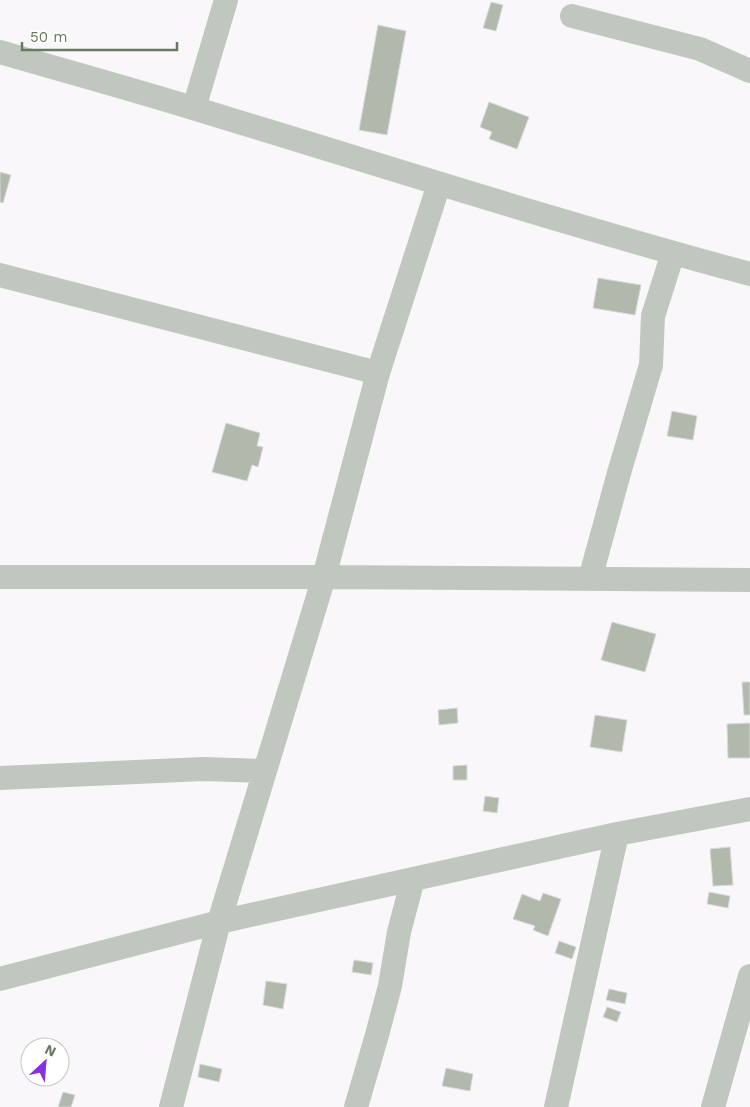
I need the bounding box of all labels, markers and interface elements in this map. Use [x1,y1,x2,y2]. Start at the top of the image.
scale bar [22,20,178,52]
text: 50 m [30,28,67,46]
north arrow [20,1037,70,1087]
text: N [43,1041,59,1060]

